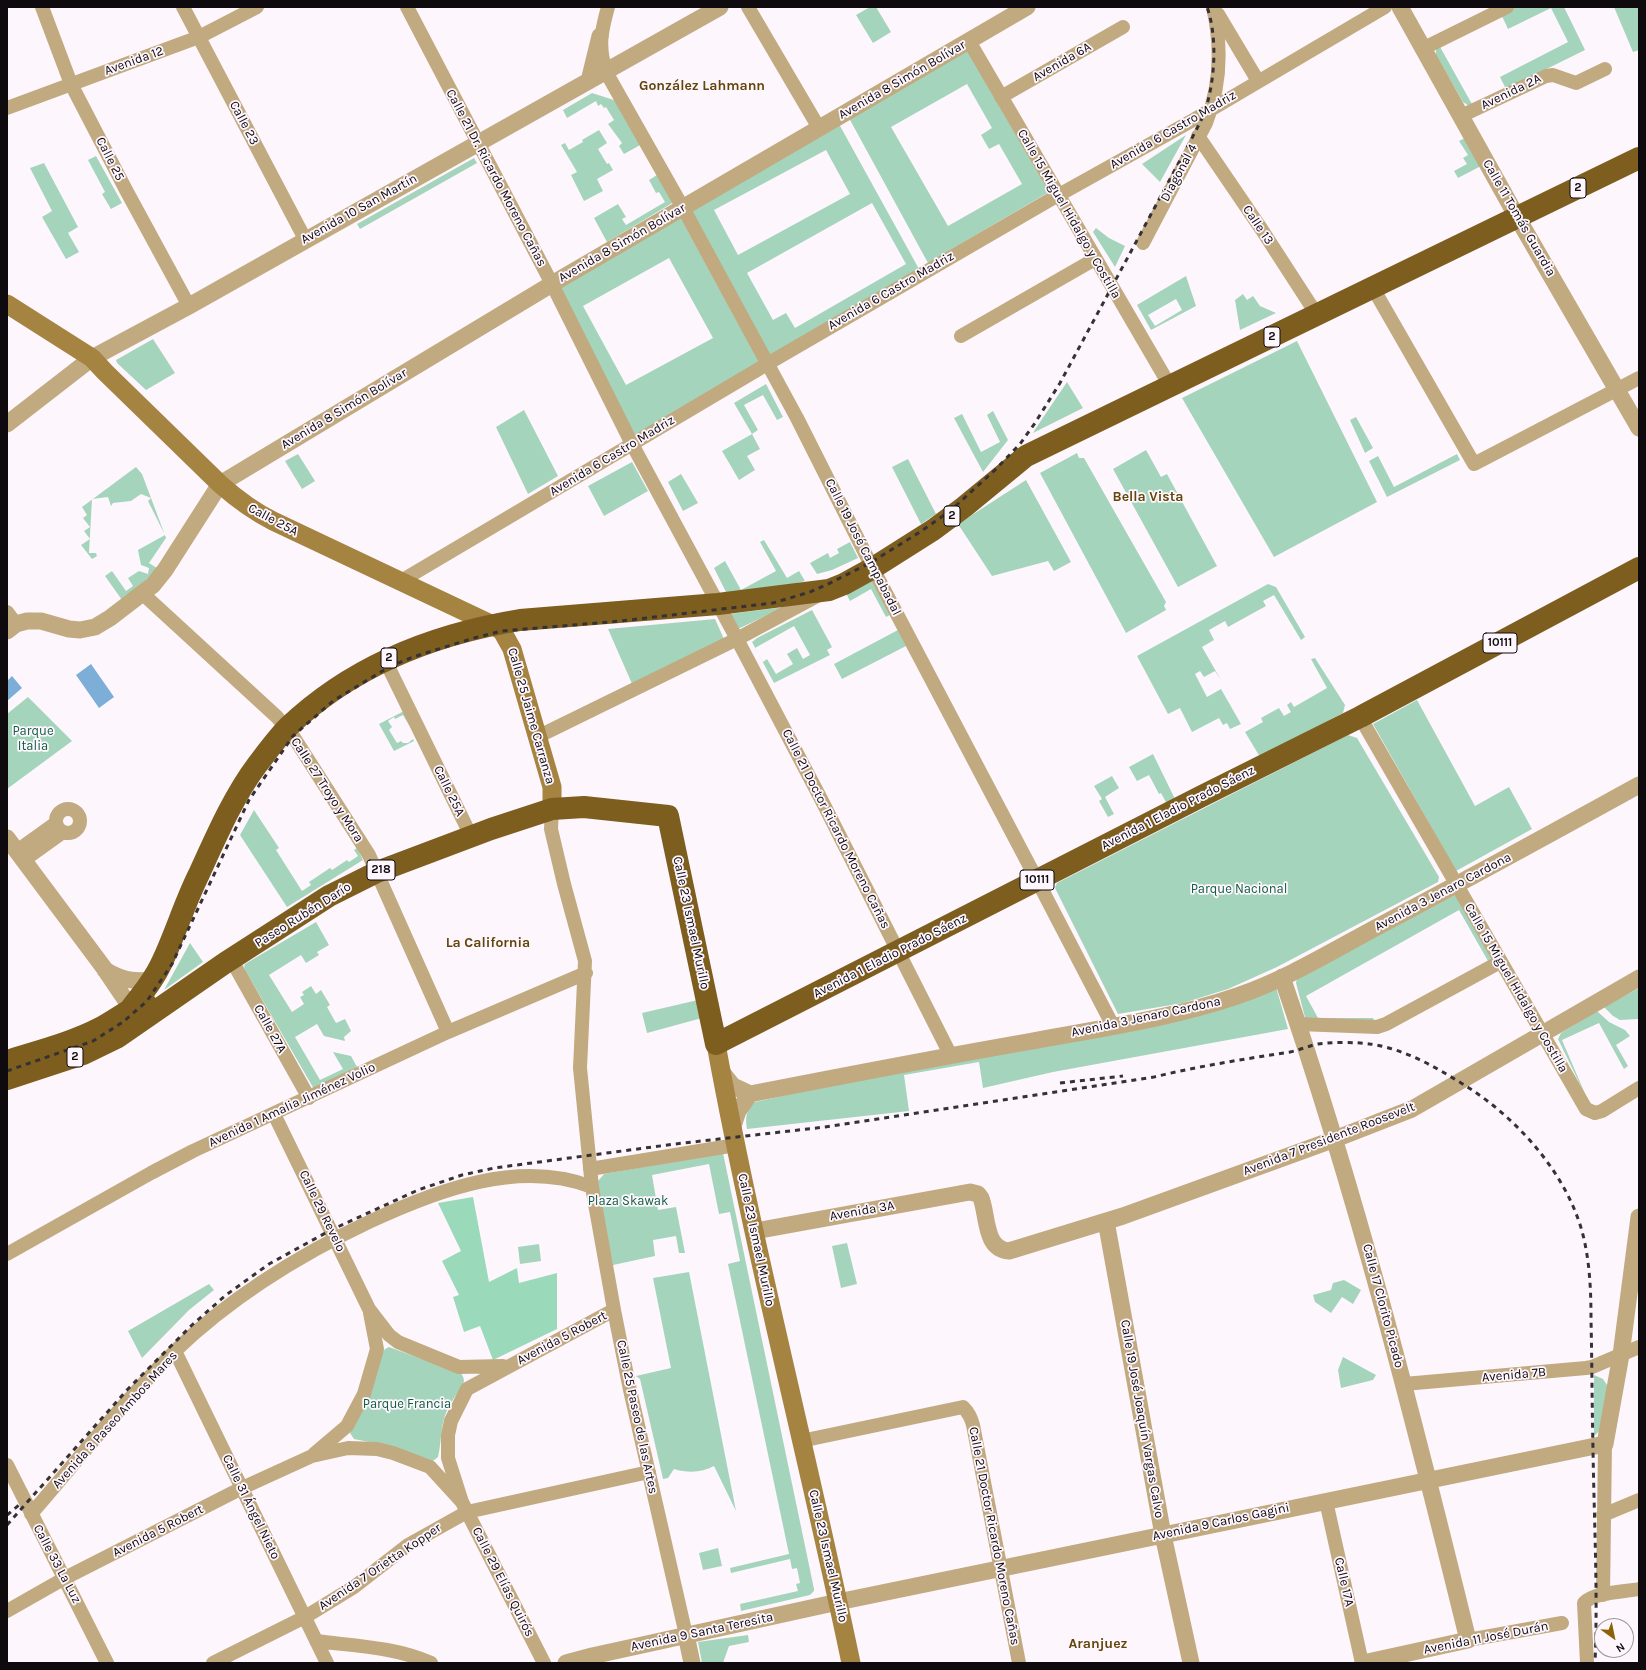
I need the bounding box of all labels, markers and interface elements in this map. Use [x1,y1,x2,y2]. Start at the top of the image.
street label: Avenida 8 Simón Bolívar [836,37,968,123]
street label: Avenida 6A [1030,39,1094,85]
street label: Avenida 12 [102,43,166,79]
street label: Avenida 2A [1478,71,1544,113]
district label: González Lahmann [639,78,765,94]
street label: Calle 21 Dr. Ricardo Moreno Cañas [443,87,549,269]
street label: Avenida 6 Castro Madriz [1107,88,1239,172]
street label: Calle 23 [226,98,262,148]
street label: Calle 15 Miguel Hidalgo y Costilla [1014,126,1124,302]
street label: Calle 25 [92,135,128,183]
street label: Diagonal 4 [1157,142,1201,204]
street label: Calle 11 Tomás Guardia [1479,157,1559,279]
street label: Avenida 10 San Martín [298,171,420,247]
road number: 2 [1570,178,1586,198]
street label: Avenida 8 Simón Bolívar [556,200,688,286]
street label: Calle 13 [1239,202,1277,248]
street label: Avenida 6 Castro Madriz [825,249,957,333]
road number: 2 [1264,327,1280,347]
street label: Avenida 8 Simón Bolívar [278,365,410,453]
street label: Avenida 6 Castro Madriz [547,413,677,499]
street label: Calle 19 José Campabadal [822,476,904,618]
district label: Bella Vista [1113,489,1183,505]
street label: Calle 25A [245,500,301,540]
road number: 2 [944,506,960,526]
road number: 10111 [1483,633,1517,653]
street label: Calle 25 Jaime Carranza [504,646,558,786]
road number: 2 [381,648,397,668]
park label: Parque Italia [12,723,54,754]
street label: Calle 21 Doctor Ricardo Moreno Cañas [779,727,893,931]
street label: Calle 27 Troyo y Mora [287,735,367,845]
street label: Avenida 1 Eladio Prado Sáenz [1099,762,1257,854]
street label: Calle 25A [430,763,468,819]
street label: Avenida 3 Jenaro Cardona [1372,849,1514,935]
street label: Calle 23 Ismael Murillo [669,855,713,991]
road number: 218 [367,860,395,880]
road number: 10111 [1020,870,1054,890]
street label: Paseo Rubén Darío [252,879,354,951]
park label: Parque Nacional [1191,881,1287,897]
street label: Calle 15 Miguel Hidalgo y Costilla [1461,900,1571,1076]
street label: Avenida 1 Eladio Prado Sáenz [811,910,969,1002]
district label: La California [446,935,530,951]
street label: Avenida 3 Jenaro Cardona [1070,994,1222,1040]
street label: Calle 27A [250,1002,290,1056]
road number: 2 [67,1047,83,1067]
street label: Avenida 1 Amalia Jiménez Volio [206,1059,378,1151]
street label: Avenida 7 Presidente Roosevelt [1241,1099,1417,1179]
street label: Calle 29 Revelo [295,1168,349,1254]
street label: Calle 23 Ismael Murillo [734,1172,778,1308]
park label: Plaza Skawak [588,1193,668,1209]
street label: Avenida 3A [829,1198,895,1224]
street label: Calle 17 Clorito Picado [1359,1242,1407,1370]
street label: Avenida 5 Robert [514,1308,610,1368]
street label: Calle 19 José Joaquín Vargas Calvo [1117,1319,1167,1519]
street label: Calle 25 Paseo de las Artes [613,1339,661,1495]
street label: Avenida 3 Paseo Ambos Mares [49,1348,181,1492]
street label: Avenida 7B [1481,1364,1547,1386]
park label: Parque Francia [363,1396,451,1412]
street label: Calle 21 Doctor Ricardo Moreno Cañas [965,1426,1023,1646]
street label: Calle 31 Ángel Nieto [219,1452,283,1562]
street label: Calle 23 Ismael Murillo [805,1488,851,1624]
street label: Avenida 9 Carlos Gagini [1151,1500,1291,1544]
street label: Avenida 5 Robert [110,1501,206,1561]
street label: Avenida 7 Orietta Kopper [316,1520,444,1614]
street label: Calle 33 La Luz [30,1522,84,1606]
street label: Calle 29 Elías Quirós [469,1525,537,1639]
street label: Calle 17A [1331,1556,1357,1608]
street label: Avenida 9 Santa Teresita [629,1609,775,1655]
street label: Avenida 11 José Durán [1422,1618,1550,1658]
north arrow [1594,1618,1634,1658]
district label: Aranjuez [1069,1636,1127,1652]
text: N [1613,1640,1627,1655]

